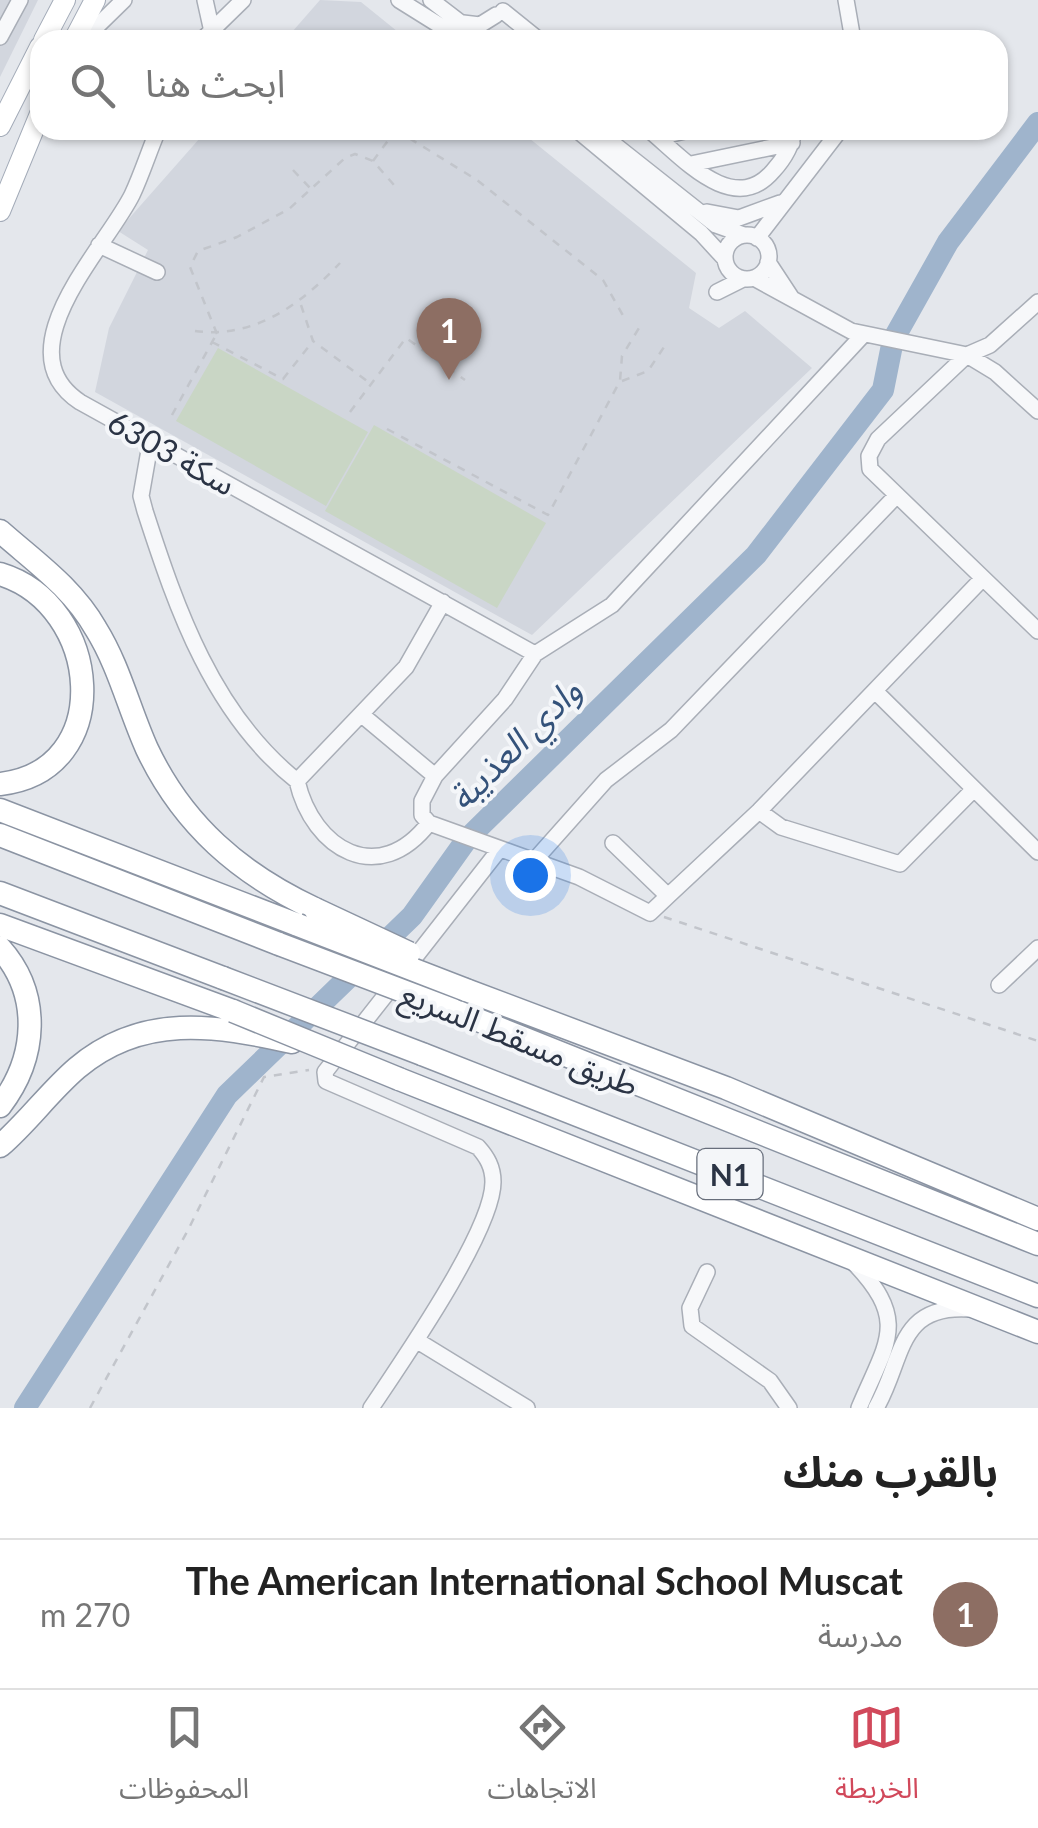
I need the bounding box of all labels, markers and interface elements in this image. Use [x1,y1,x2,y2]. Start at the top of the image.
search box [30,30,1008,140]
icon: search [65,58,120,113]
text: ابحث هنا [145,59,286,105]
pin: 1 [416,298,482,380]
street label: سكة 6303 [102,401,242,503]
water label: وادي العذيبة [439,668,594,823]
your location [505,850,556,901]
street label: طريق مسقط السريع [393,973,645,1109]
road number: N1 [698,1149,762,1199]
text: بالقرب منك [783,1446,998,1496]
text: The American International School Muscat [186,1557,903,1603]
text: 270 m [40,1595,130,1634]
text: 1 [956,1595,975,1634]
text: مدرسة [818,1615,903,1654]
tab: المحفوظات [119,1700,249,1819]
tab: الاتجاهات [487,1700,597,1819]
tab: الخريطة [835,1700,919,1819]

